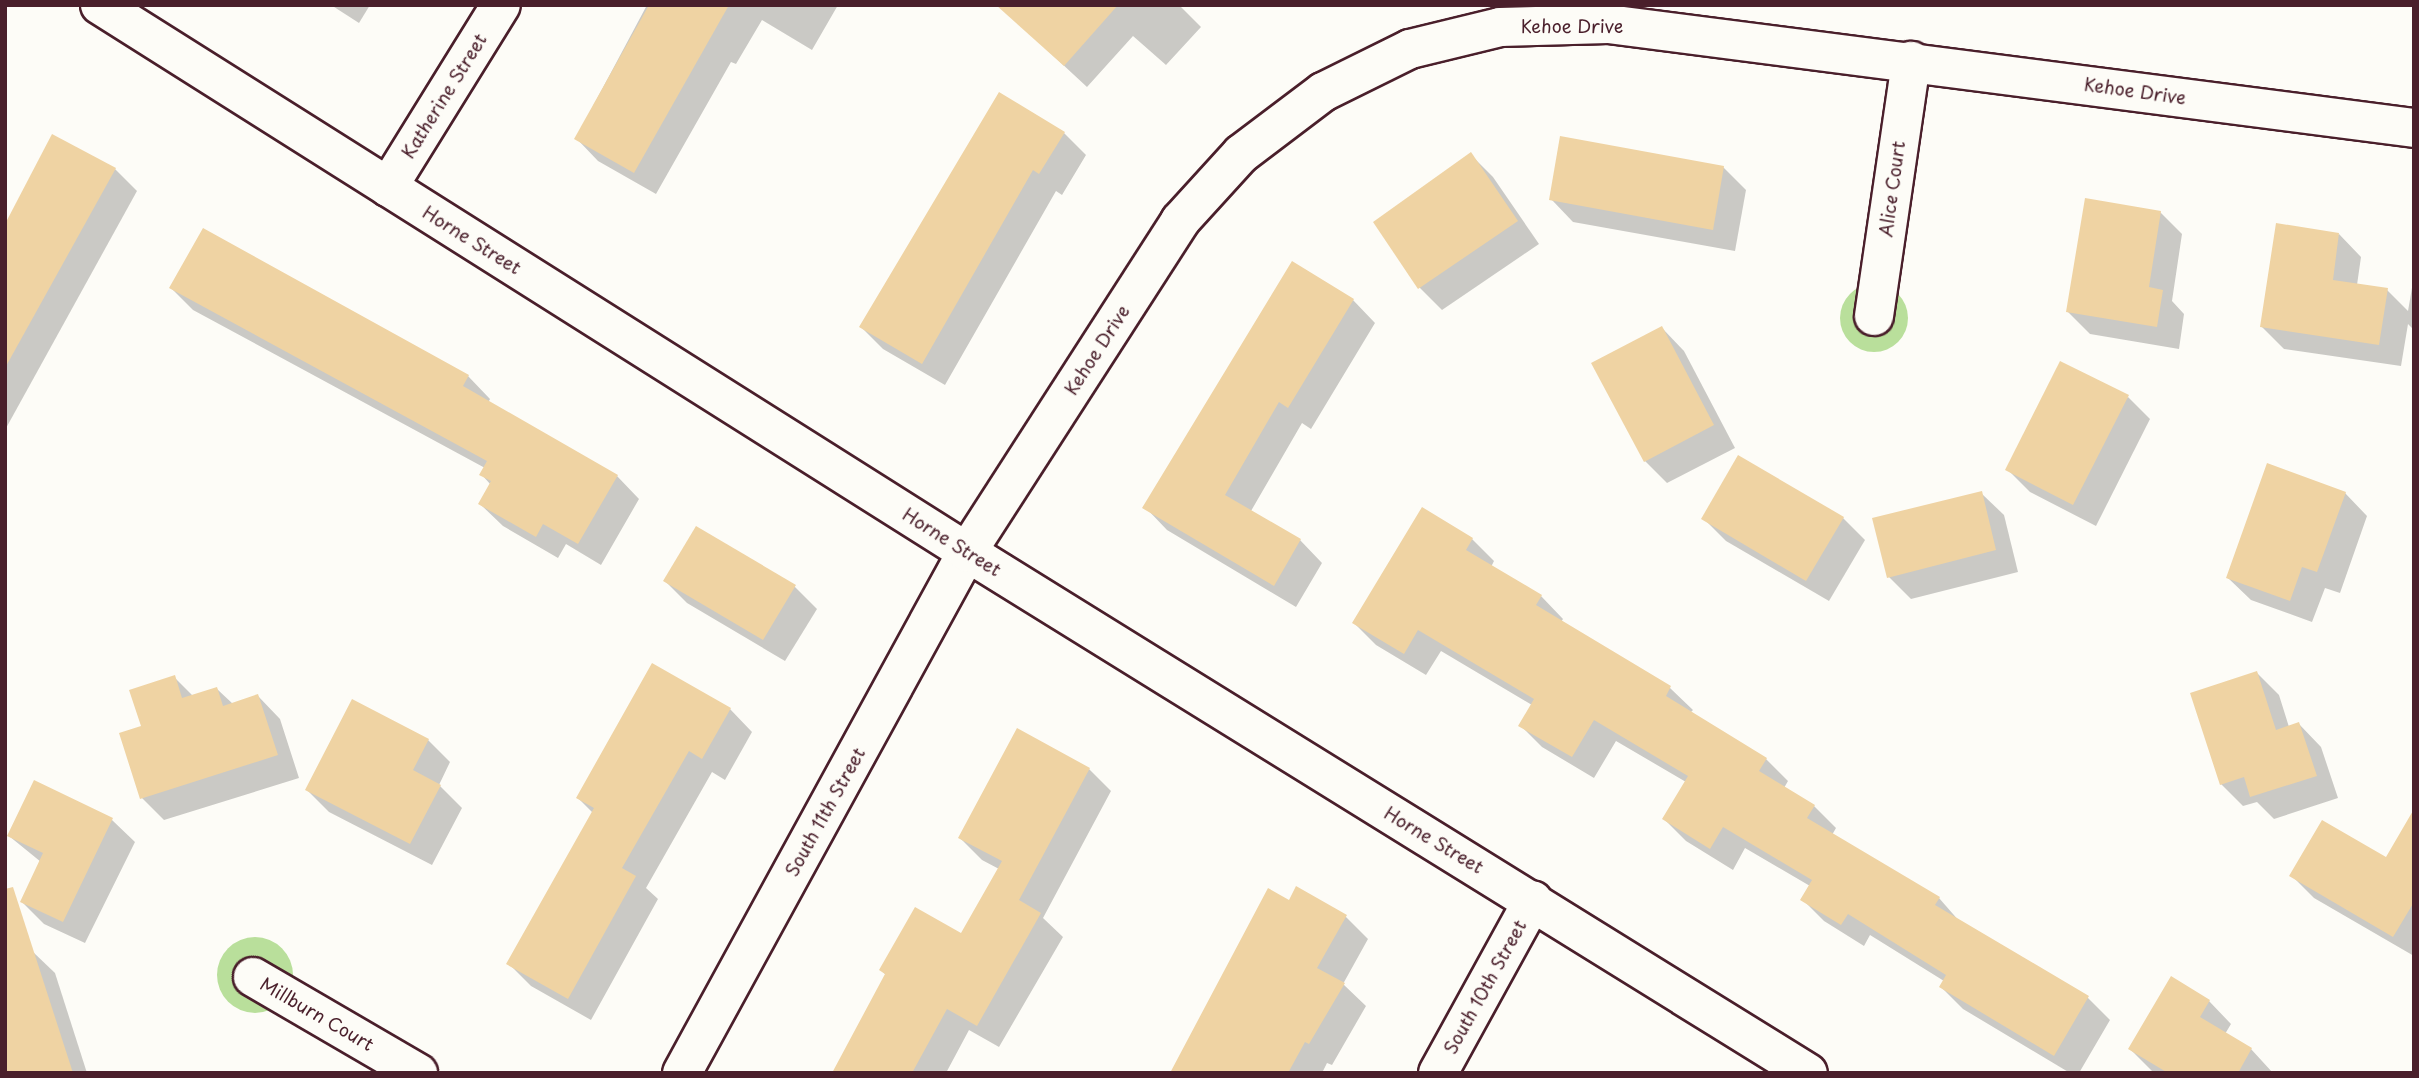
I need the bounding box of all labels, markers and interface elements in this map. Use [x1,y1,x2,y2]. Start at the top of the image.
street label: Kehoe Drive [1521,15,1623,37]
street label: Katherine Street [397,30,491,162]
street label: Kehoe Drive [2083,73,2187,109]
street label: Alice Court [1875,139,1909,239]
street label: Horne Street [418,201,526,279]
street label: Kehoe Drive [1060,301,1134,399]
street label: Horne Street [898,503,1006,581]
street label: South 11th Street [780,742,870,882]
street label: Horne Street [1380,802,1488,878]
street label: South 10th Street [1438,915,1532,1059]
street label: Millburn Court [256,973,378,1055]

